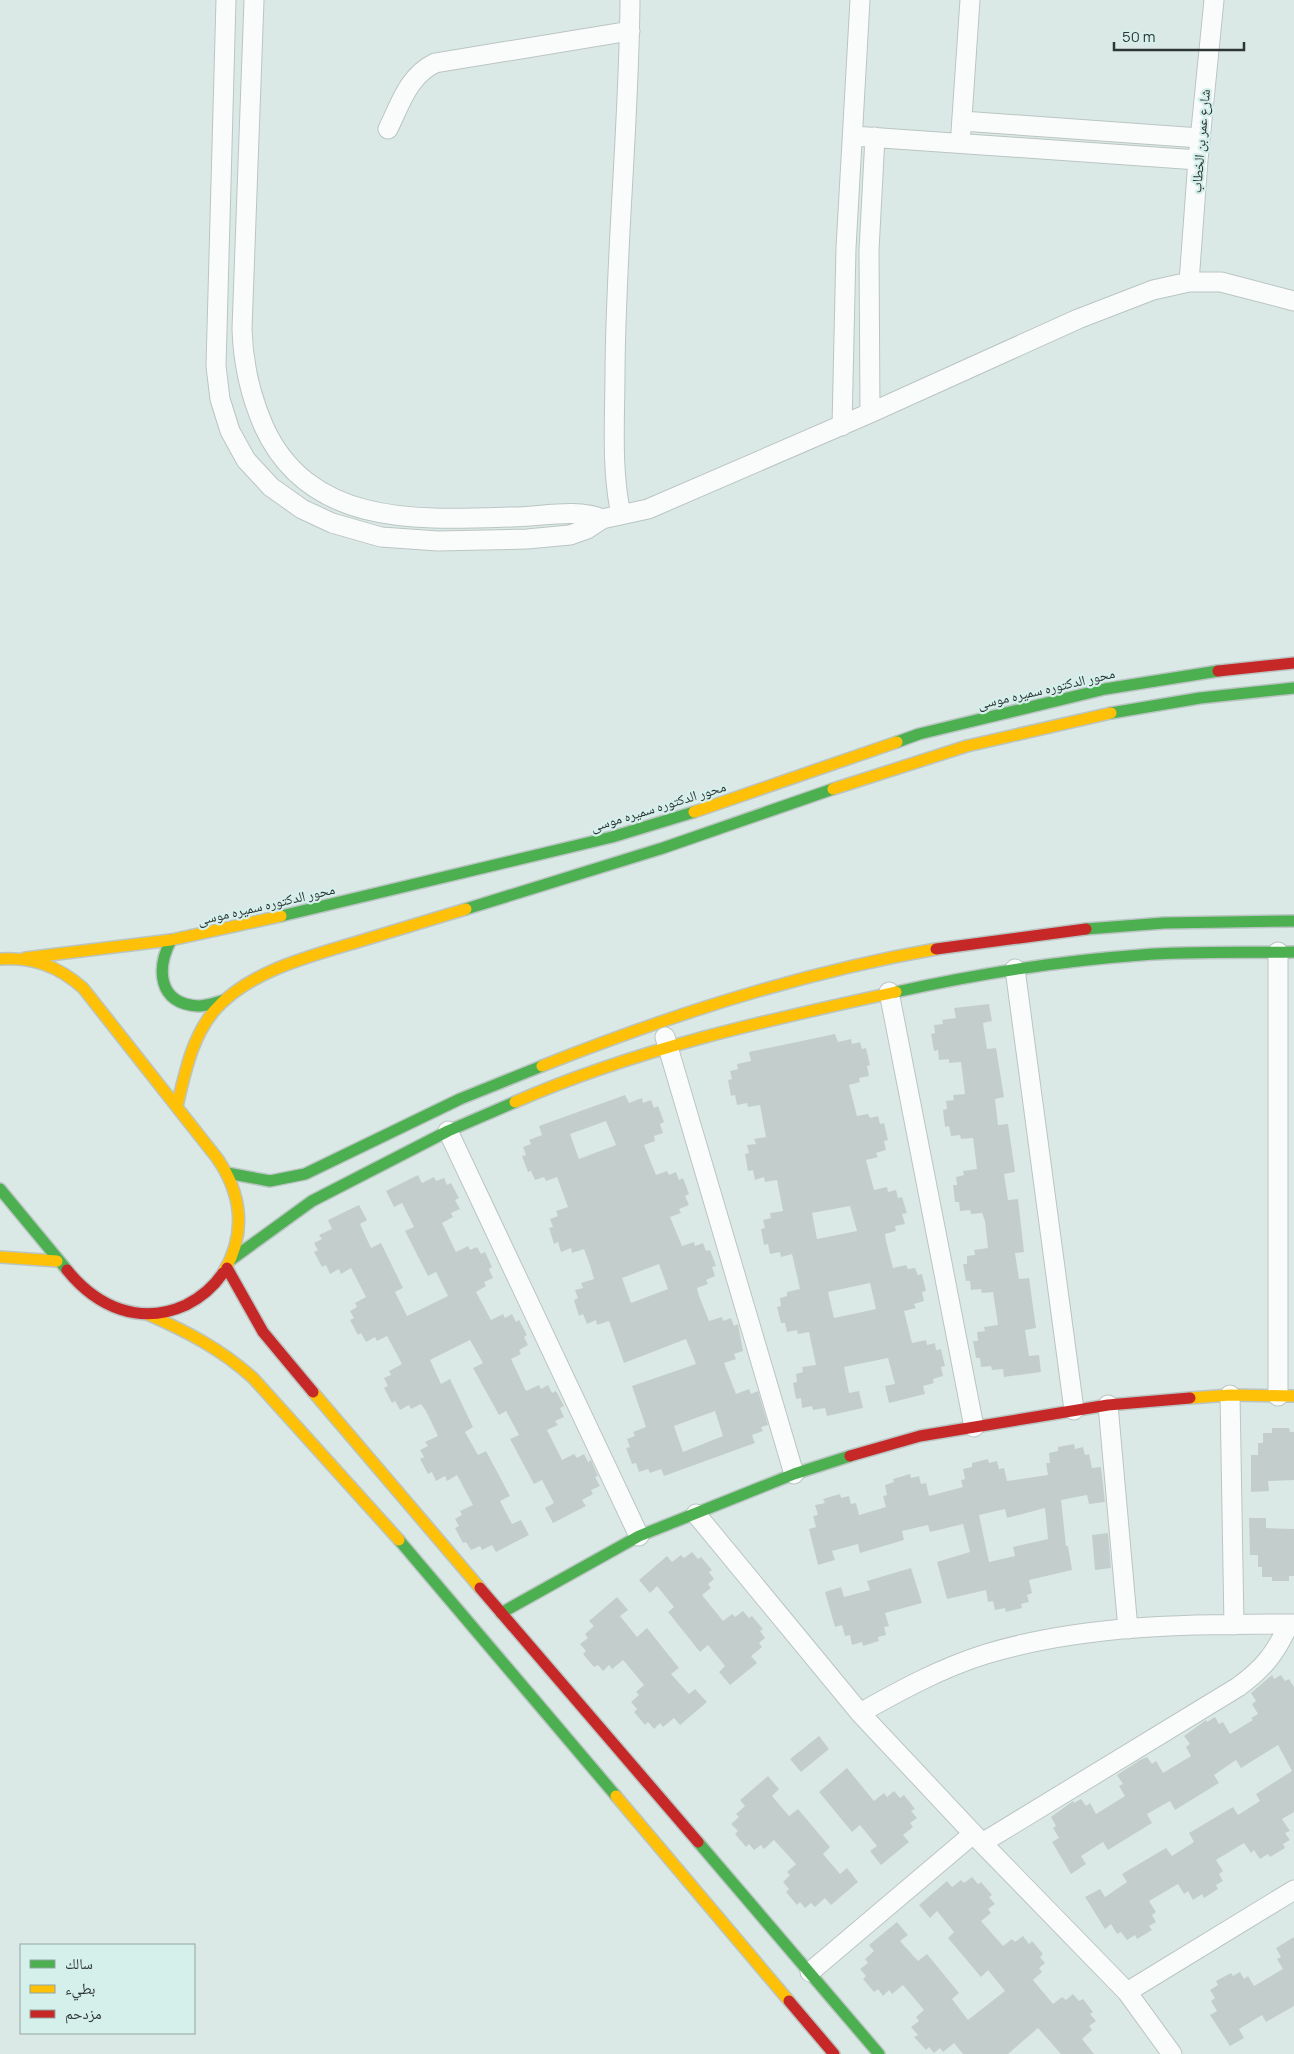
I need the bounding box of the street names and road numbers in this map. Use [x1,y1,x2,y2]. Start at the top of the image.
street label: شارع عمر بن الخطاب [1186,88,1215,194]
street label: محور الدكتوره سميره موسى [975,663,1117,713]
street label: محور الدكتوره سميره موسى [588,776,728,836]
street label: محور الدكتوره سميره موسى [195,879,337,929]

